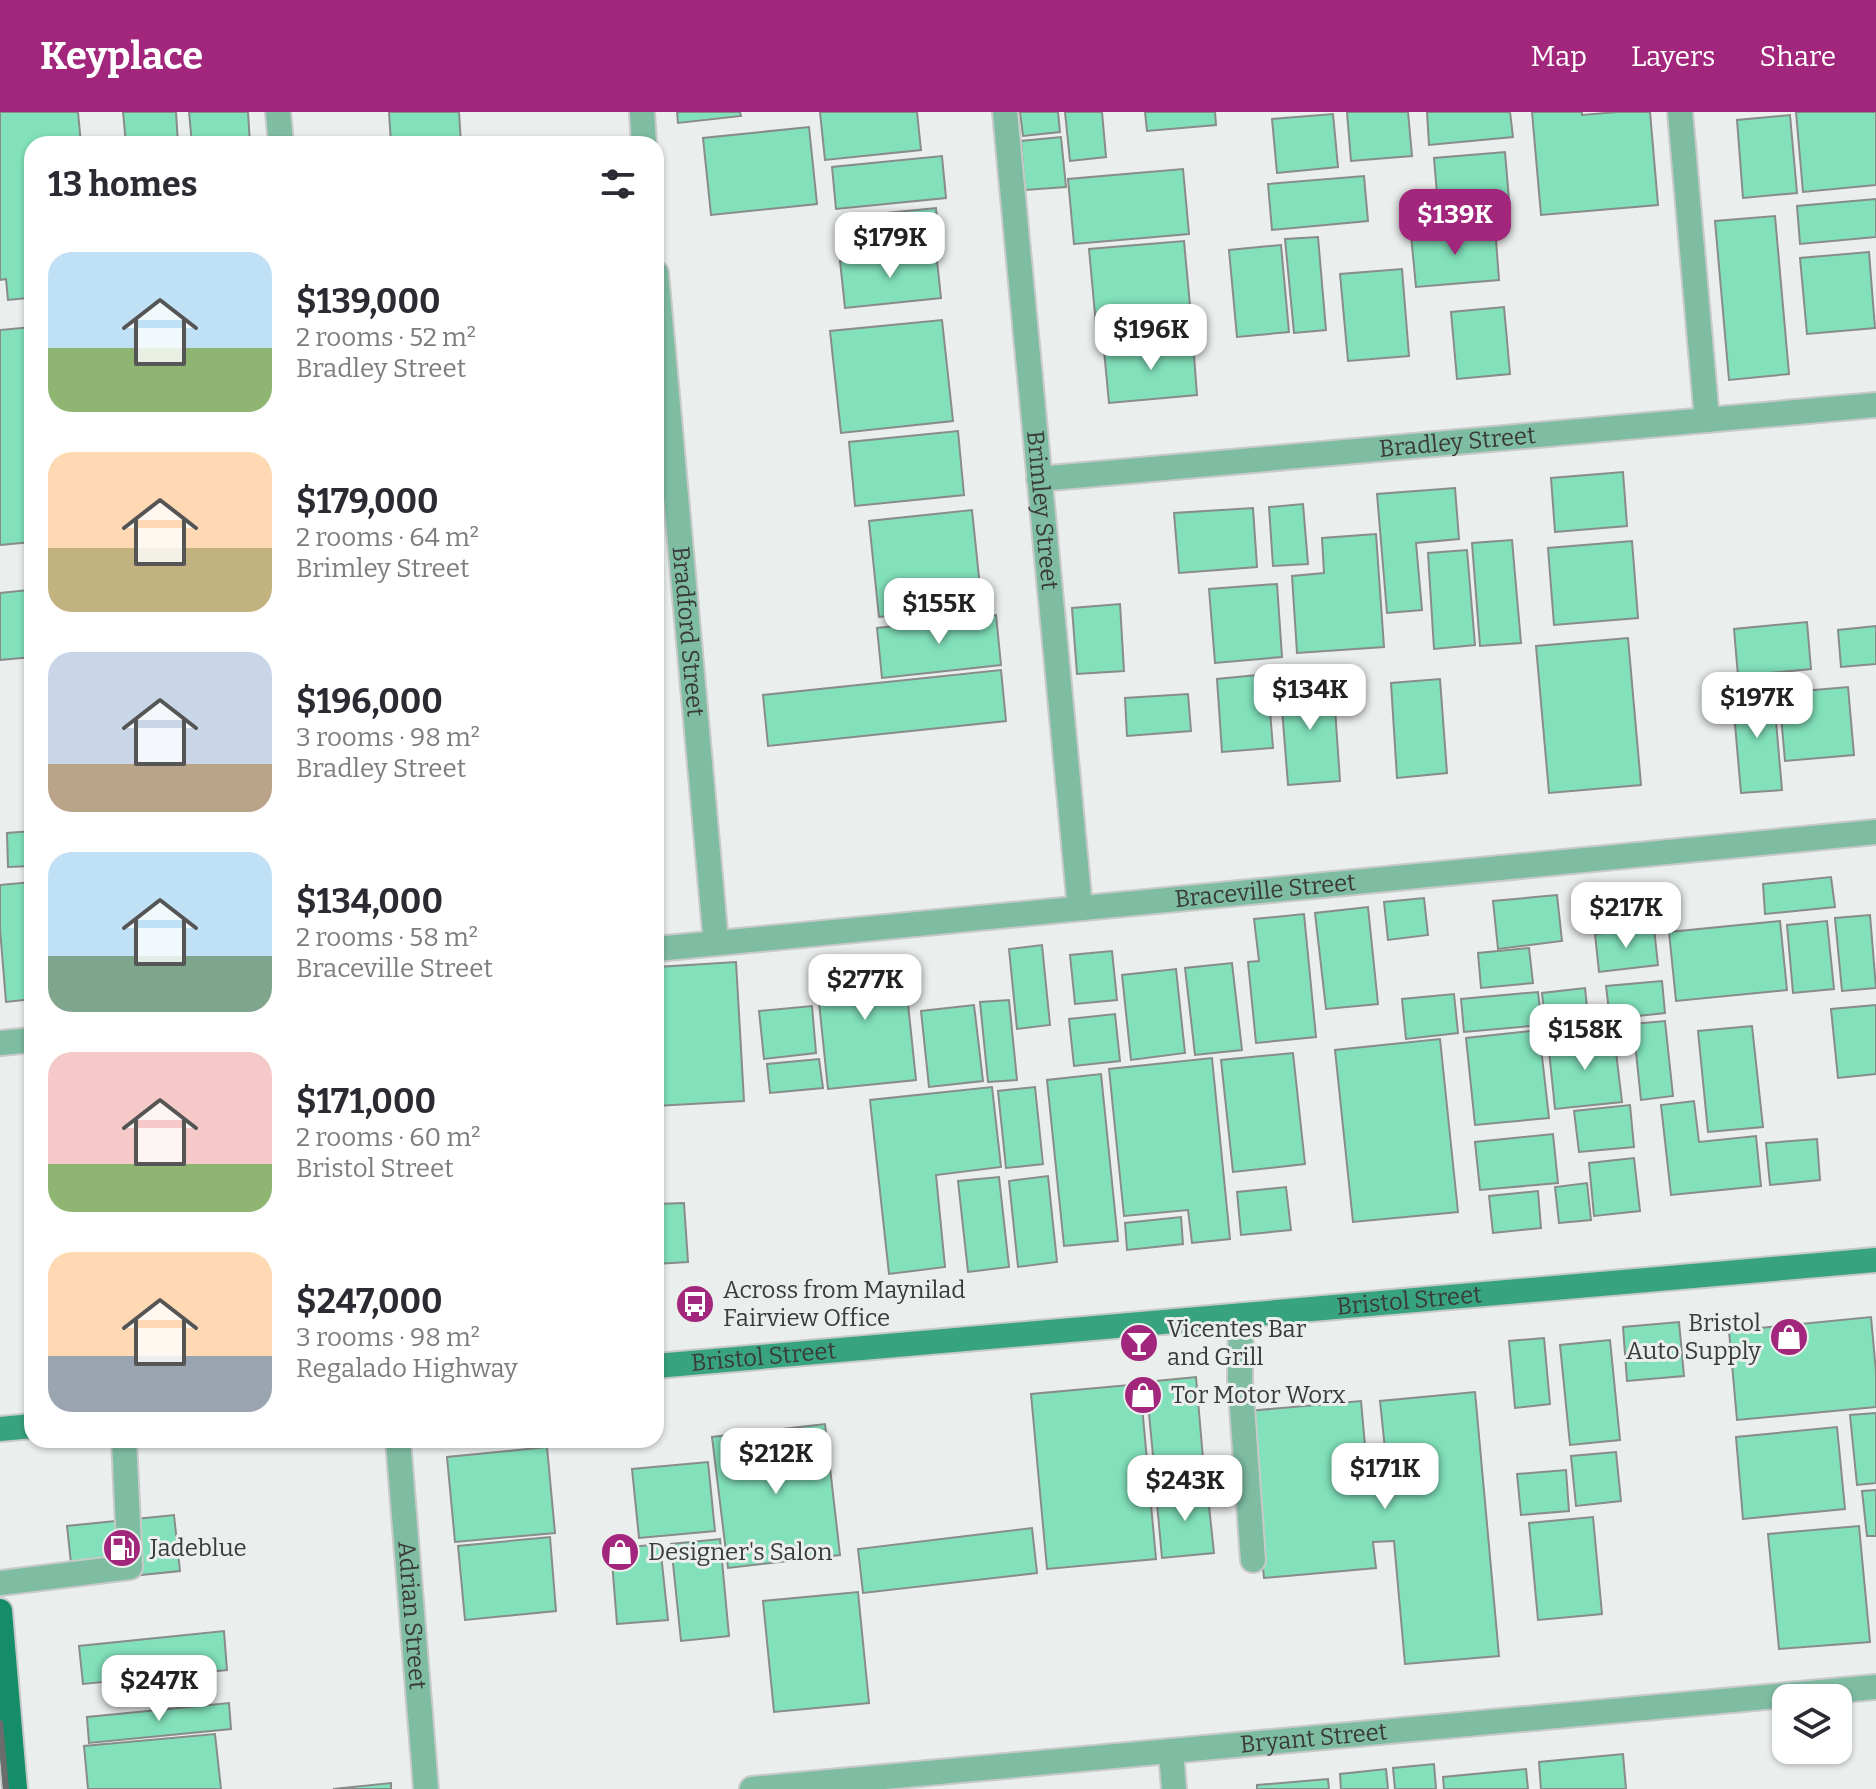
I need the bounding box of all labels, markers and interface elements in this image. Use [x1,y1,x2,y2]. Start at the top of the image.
text: Keyplace [40,33,203,79]
text: Map [1530,40,1587,73]
text: Layers [1631,40,1715,73]
text: Share [1759,40,1836,73]
icon: filters [596,162,640,206]
text: 13 homes [48,164,197,205]
pin: $139K [1399,189,1511,257]
text: $139K [1417,199,1493,230]
pin: $179K [834,212,946,280]
text: $179K [853,222,927,253]
text: $139,000 [296,281,441,322]
icon: home [112,284,208,380]
pin: $196K [1095,304,1207,372]
text: $196K [1113,314,1189,345]
text: 2 rooms · 52 m² [296,322,476,353]
text: Bradley Street [296,353,466,384]
street label: Bradley Street [1378,421,1537,463]
street label: Brimley Street [1021,429,1064,592]
text: $179,000 [296,481,439,522]
icon: home [112,484,208,580]
text: 2 rooms · 64 m² [296,522,479,553]
street label: Bradford Street [667,545,710,718]
text: Brimley Street [296,553,469,584]
pin: $155K [883,578,995,646]
text: $155K [902,588,976,619]
pin: $134K [1254,664,1366,732]
pin: $197K [1701,672,1813,740]
text: $134K [1272,674,1348,705]
text: $196,000 [296,681,443,722]
text: $197K [1720,682,1794,713]
icon: home [112,684,208,780]
text: 3 rooms · 98 m² [296,722,480,753]
text: Bradley Street [296,753,466,784]
street label: Braceville Street [1173,868,1357,913]
text: $134,000 [296,881,443,922]
pin: $217K [1570,882,1682,950]
icon: home [112,884,208,980]
text: $217K [1589,892,1663,923]
text: 2 rooms · 58 m² [296,922,478,953]
text: Braceville Street [296,953,493,984]
pin: $277K [809,954,921,1022]
text: $277K [826,964,904,995]
pin: $158K [1529,1004,1641,1072]
text: $158K [1548,1014,1622,1045]
text: $171,000 [296,1081,436,1122]
icon: home [112,1084,208,1180]
text: 2 rooms · 60 m² [296,1122,480,1153]
text: Bristol Street [296,1153,454,1184]
place label: Across from Maynilad Fairview Office [723,1276,966,1332]
street label: Bristol Street [1335,1280,1483,1321]
text: $247,000 [296,1281,443,1322]
bus stop icon: Across from Maynilad Fairview Office [674,1283,716,1325]
icon: home [112,1284,208,1380]
place label: Bristol Auto Supply [1626,1309,1761,1365]
place label: Vicentes Bar and Grill [1167,1315,1307,1371]
shop icon: Bristol Auto Supply [1768,1316,1810,1358]
text: 3 rooms · 98 m² [296,1322,480,1353]
bar icon: Vicentes Bar and Grill [1118,1322,1160,1364]
street label: Bristol Street [690,1336,838,1377]
text: Regalado Highway [296,1353,518,1384]
shop icon: Tor Motor Worx [1122,1374,1164,1416]
place label: Tor Motor Worx [1171,1381,1346,1409]
pin: $212K [720,1428,832,1496]
text: $212K [739,1438,813,1469]
pin: $171K [1329,1443,1441,1511]
text: $171K [1350,1453,1420,1484]
pin: $243K [1129,1455,1241,1523]
text: $243K [1145,1465,1225,1496]
fuel station icon: Jadeblue [101,1527,143,1569]
shop icon: Designer's Salon [599,1531,641,1573]
place label: Jadeblue [149,1534,247,1562]
place label: Designer's Salon [648,1538,832,1566]
street label: Adrian Street [392,1540,432,1691]
pin: $247K [103,1655,215,1723]
text: $247K [120,1665,198,1696]
map controls [1772,1684,1852,1764]
button: layers [1772,1684,1852,1764]
street label: Bryant Street [1239,1717,1389,1759]

